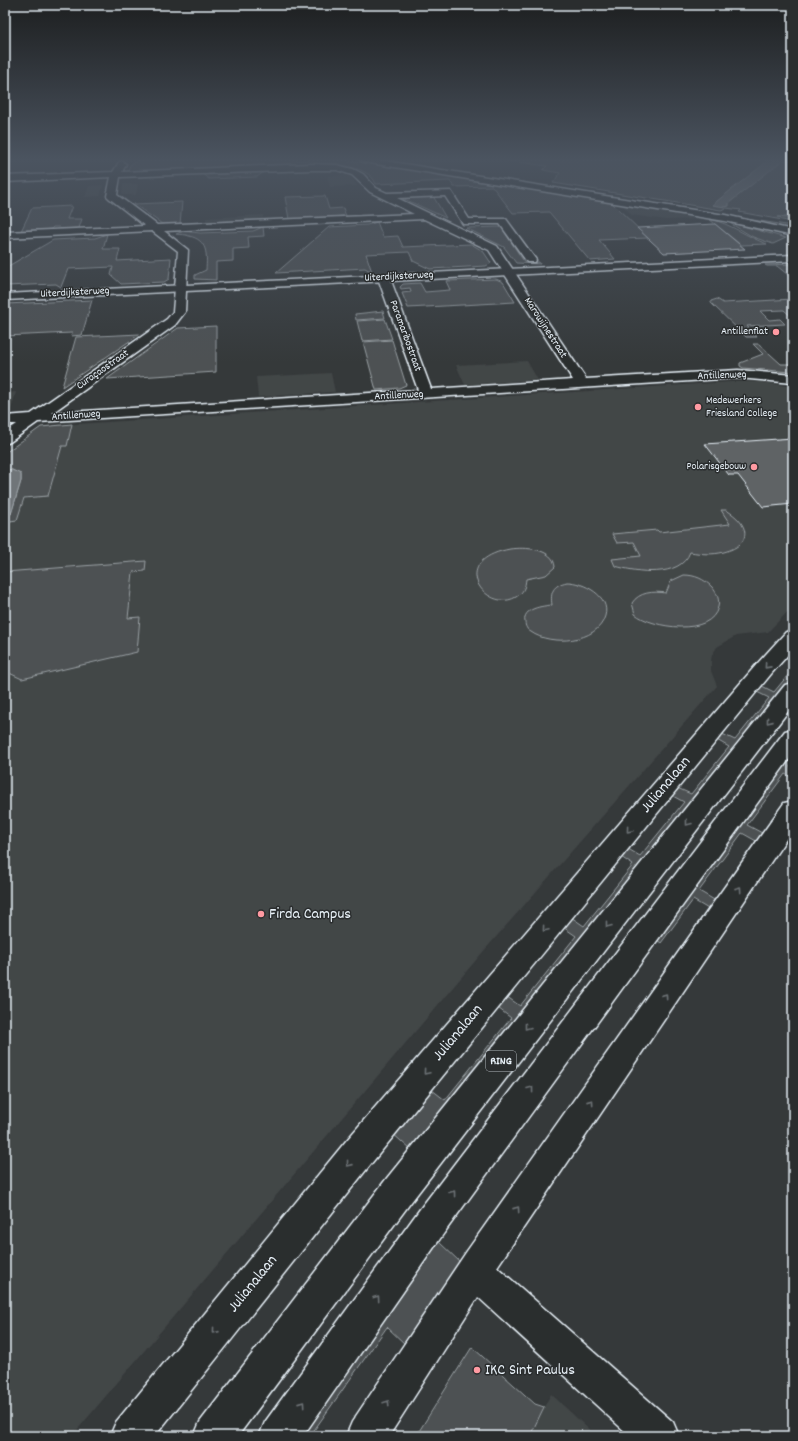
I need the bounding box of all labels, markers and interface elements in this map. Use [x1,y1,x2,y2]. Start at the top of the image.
street label: Uiterdijksterweg [364,267,434,287]
street label: Uiterdijksterweg [40,283,110,303]
street label: Marowijnestraat [519,294,571,362]
street label: Paramaribostraat [385,298,425,374]
place label: Antillenflat [721,324,768,340]
marker: Antillenflat [771,327,781,337]
street label: Curaçaostraat [73,346,133,394]
street label: Antillenweg [697,367,747,385]
street label: Antillenweg [374,387,424,405]
place label: Medewerkers Friesland College [706,393,777,422]
marker: Medewerkers Friesland College [693,402,703,412]
street label: Antillenweg [51,406,101,426]
place label: Polarisgebouw [686,459,746,475]
marker: Polarisgebouw [749,462,759,472]
one-way arrow [764,661,771,669]
one-way arrow [766,716,773,723]
street label: Julianalaan [635,752,697,818]
one-way arrow [686,818,693,825]
one-way arrow [626,825,633,832]
one-way arrow [734,886,741,893]
place label: Firda Campus [269,903,351,926]
marker: Firda Campus [256,909,266,919]
one-way arrow [605,920,612,927]
one-way arrow [543,925,550,932]
one-way arrow [660,993,667,1000]
street label: Julianalaan [427,1000,489,1066]
one-way arrow [525,1023,532,1030]
road number: RING [486,1051,516,1071]
one-way arrow [423,1067,430,1074]
one-way arrow [526,1086,533,1093]
one-way arrow [586,1100,593,1107]
one-way arrow [347,1159,354,1166]
one-way arrow [448,1190,455,1197]
one-way arrow [512,1207,519,1214]
street label: Julianalaan [223,1250,283,1318]
one-way arrow [372,1296,379,1303]
one-way arrow [213,1326,220,1333]
place label: IKC Sint Paulus [485,1359,575,1382]
marker: IKC Sint Paulus [472,1365,482,1375]
one-way arrow [383,1401,390,1408]
one-way arrow [297,1402,304,1409]

